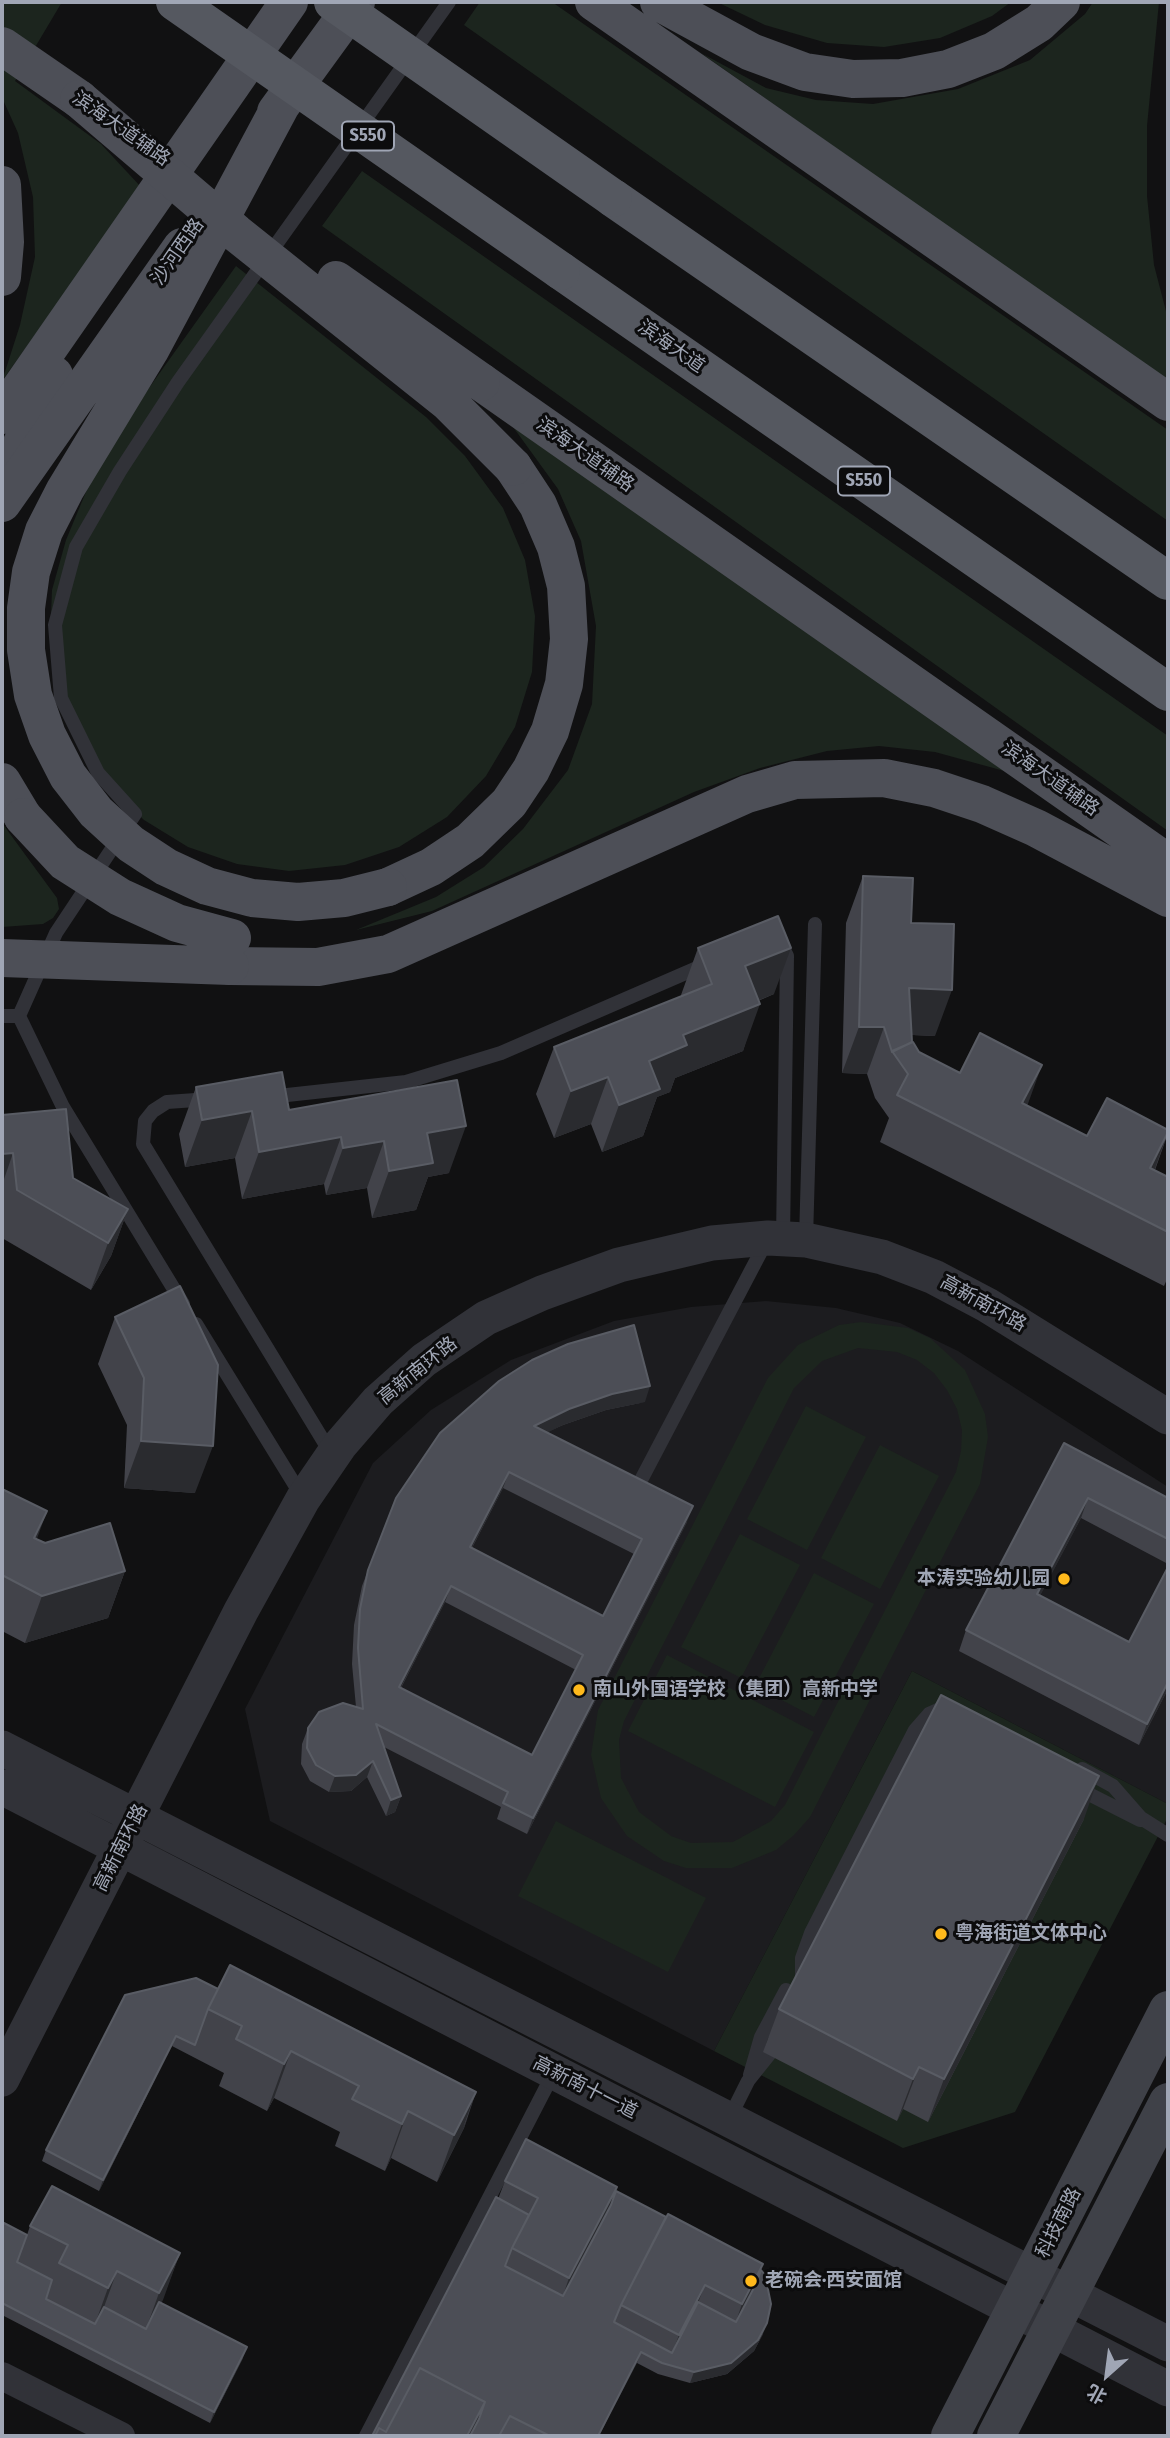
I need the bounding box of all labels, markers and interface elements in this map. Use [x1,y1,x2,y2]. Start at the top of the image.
street label: 滨海大道辅路 [68,87,174,171]
road number: S550 [342,121,394,150]
street label: 沙河西路 [147,214,209,290]
street label: 滨海大道 [633,316,709,378]
street label: 滨海大道辅路 [532,413,638,497]
road number: S550 [838,466,890,495]
street label: 滨海大道辅路 [997,737,1103,821]
street label: 高新南环路 [936,1271,1030,1337]
street label: 高新南环路 [374,1332,462,1410]
place label: 本涛实验幼儿园 [917,1568,1050,1590]
marker: 本涛实验幼儿园 [1056,1571,1072,1587]
place label: 南山外国语学校（集团）高新中学 [593,1679,878,1701]
marker: 南山外国语学校（集团）高新中学 [571,1682,587,1698]
street label: 高新南环路 [89,1801,153,1895]
place label: 粤海街道文体中心 [955,1923,1107,1945]
marker: 粤海街道文体中心 [933,1926,949,1942]
street label: 高新南十一道 [529,2052,641,2124]
street label: 科技南路 [1032,2184,1086,2262]
place label: 老碗会·西安面馆 [765,2270,902,2292]
marker: 老碗会·西安面馆 [743,2273,759,2289]
north arrow [1072,2340,1142,2410]
text: 北 [1083,2379,1111,2409]

